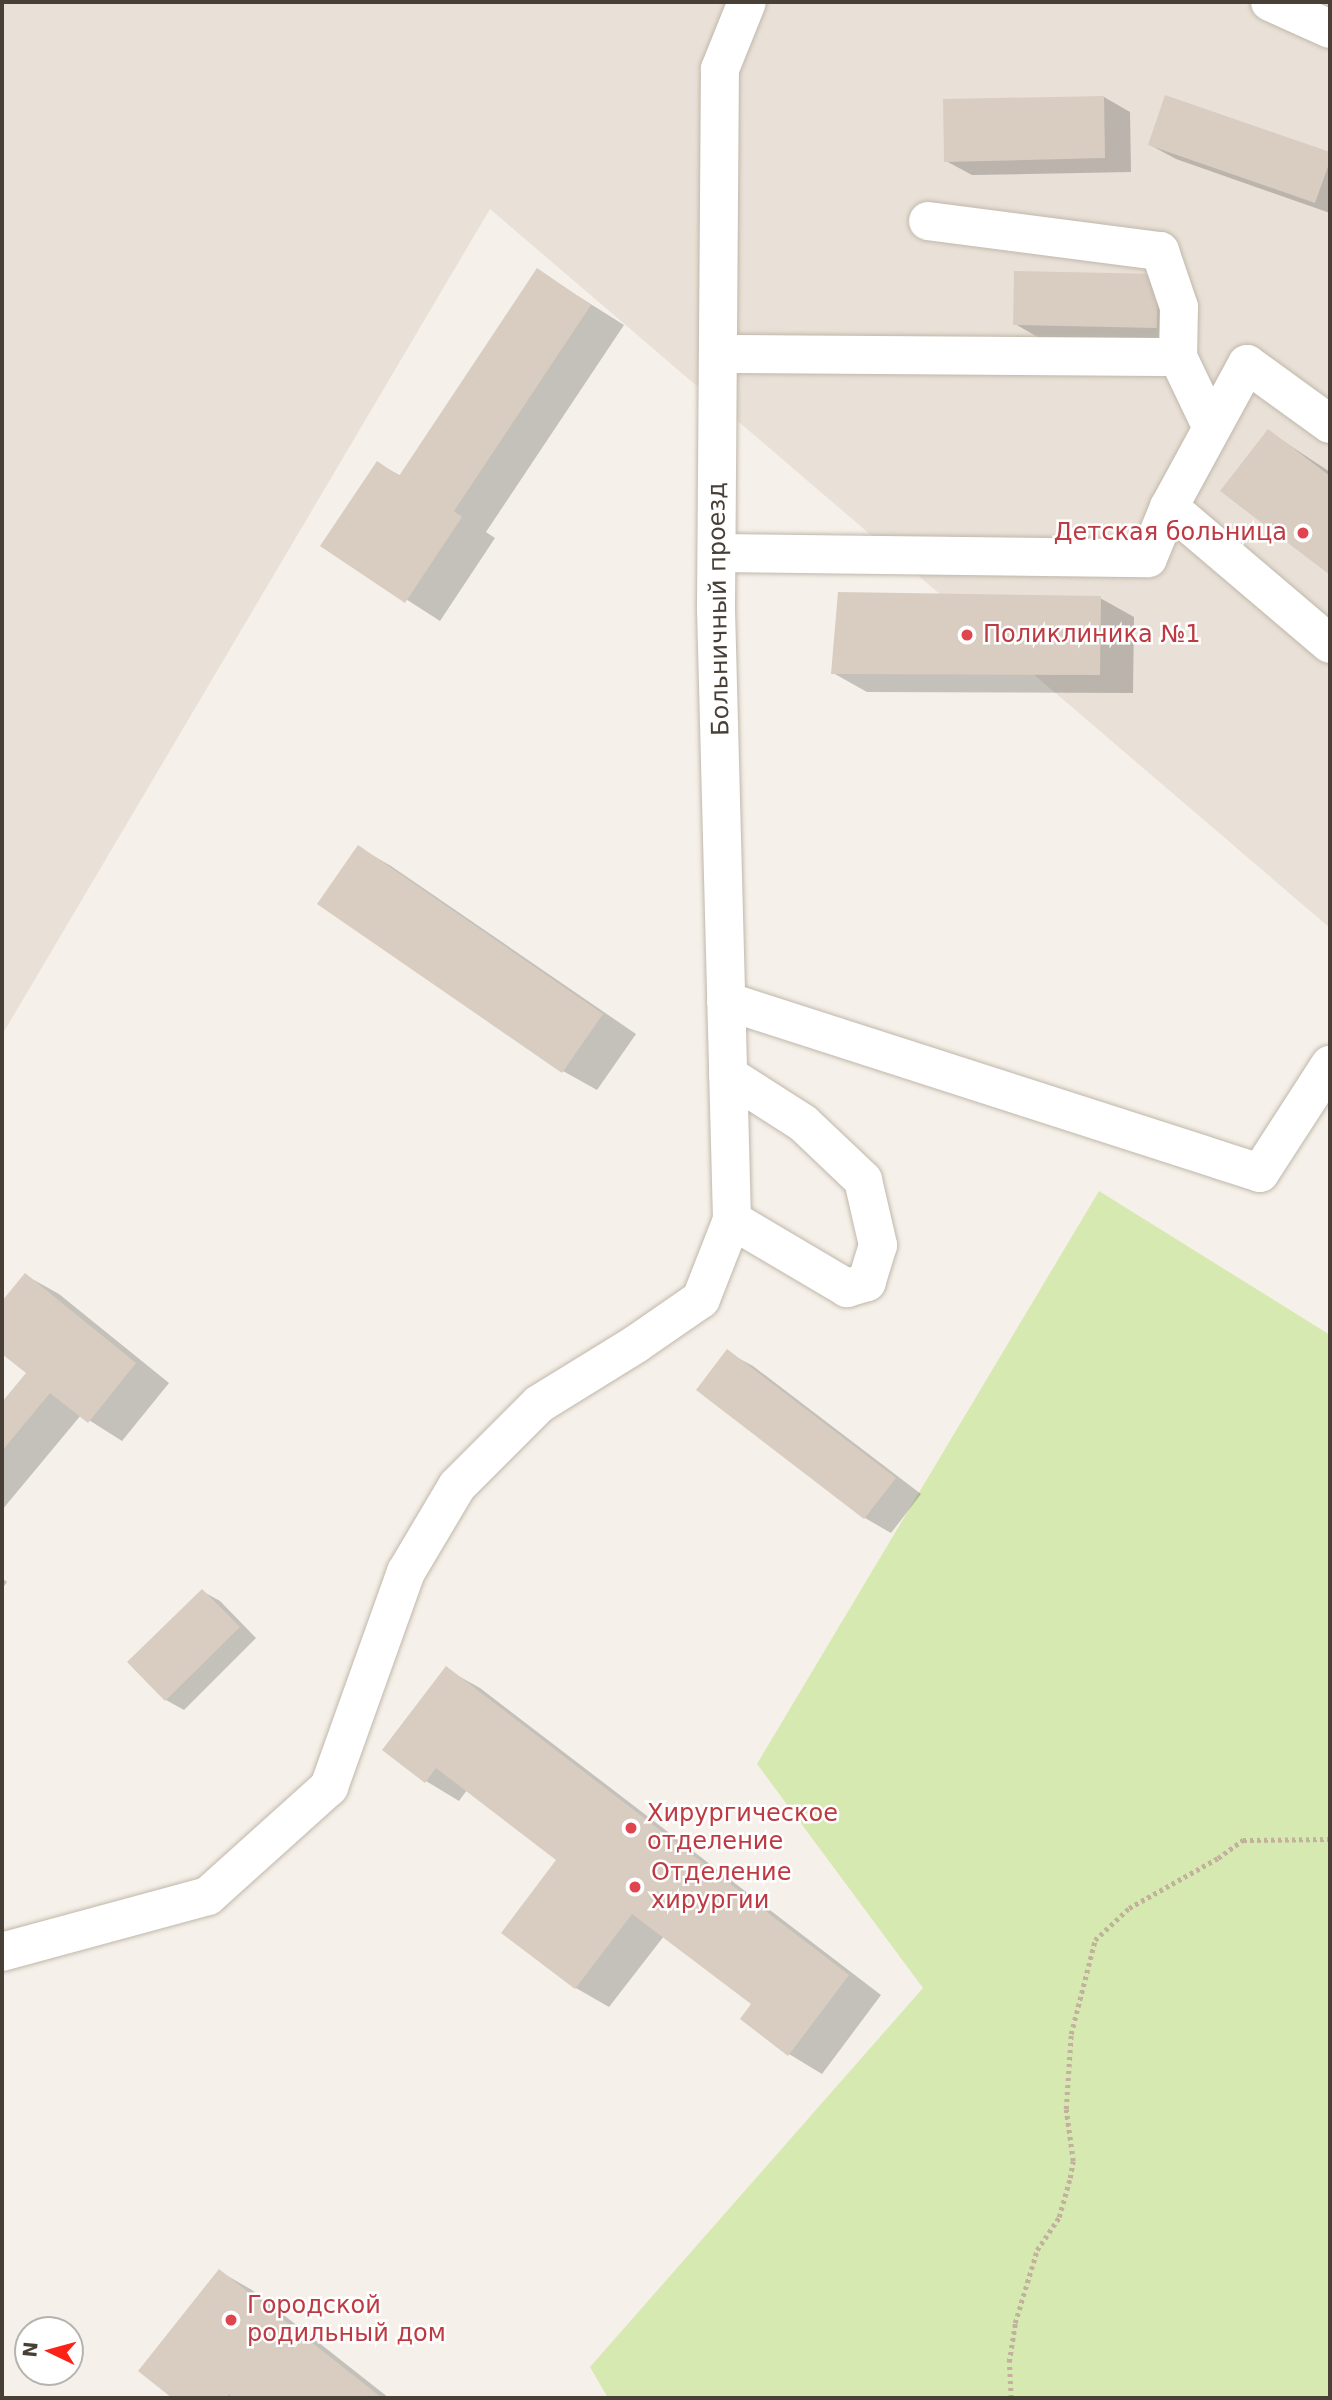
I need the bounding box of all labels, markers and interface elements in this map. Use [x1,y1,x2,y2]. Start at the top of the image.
street label: Больничный проезд [702,482,736,736]
place label: Детская больница [1054,519,1287,547]
marker: Детская больница [1293,523,1313,543]
place label: Поликлиника №1 [983,621,1200,649]
marker: Поликлиника №1 [957,625,977,645]
place label: Хирургическое отделение [647,1800,838,1856]
marker: Хирургическое отделение [621,1818,641,1838]
place label: Отделение хирургии [651,1859,791,1915]
marker: Отделение хирургии [625,1877,645,1897]
place label: Городской родильный дом [247,2292,446,2348]
marker: Городской родильный дом [221,2310,241,2330]
north arrow [14,2316,84,2386]
text: N [18,2340,42,2358]

